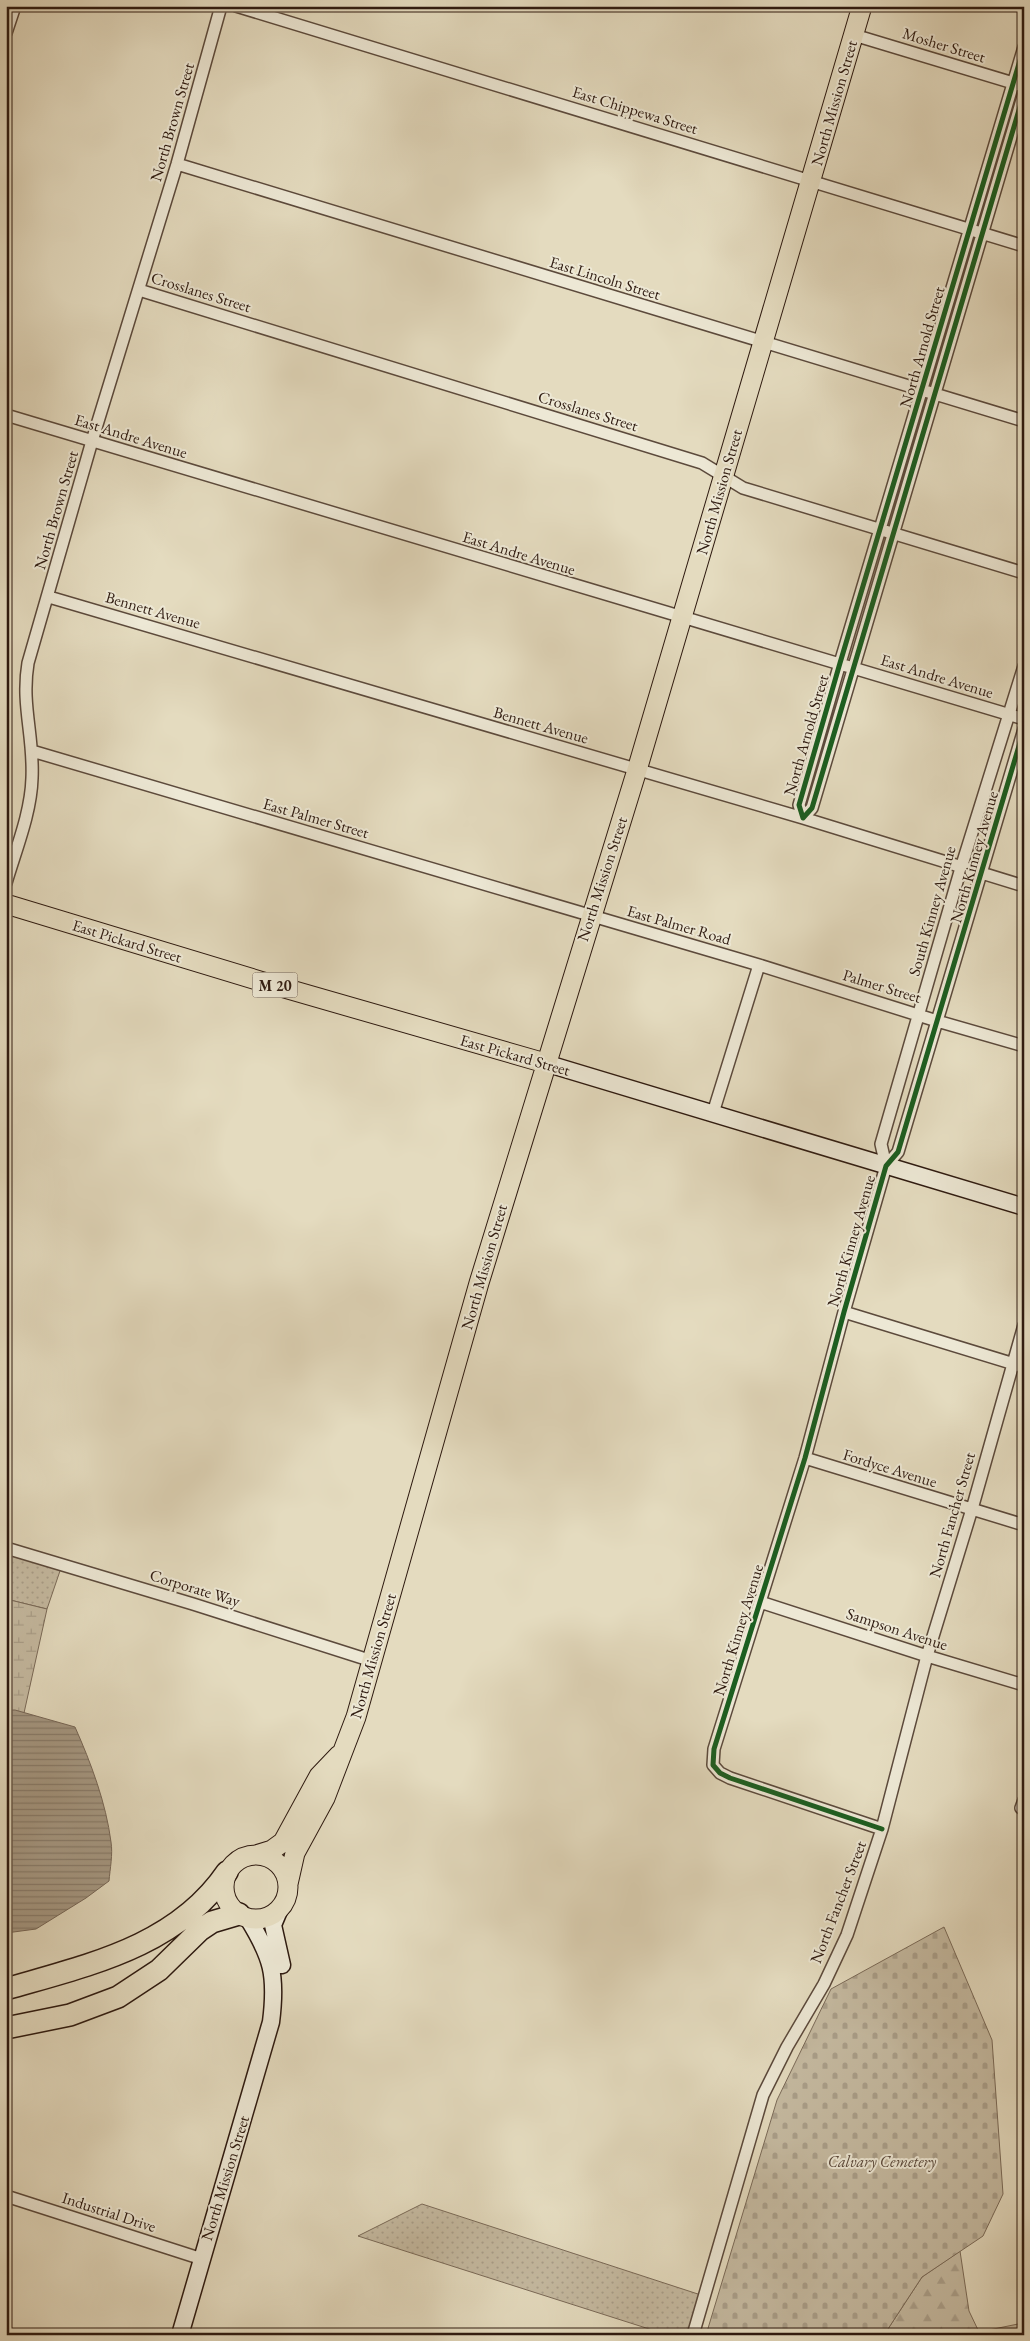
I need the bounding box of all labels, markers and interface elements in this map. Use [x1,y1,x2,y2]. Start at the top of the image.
street label: Mosher Street [900,22,988,68]
street label: North Mission Street [806,38,862,168]
street label: North Brown Street [145,60,199,184]
street label: East Chippewa Street [570,81,700,139]
street label: East Lincoln Street [547,251,663,305]
street label: Crosslanes Street [148,267,254,317]
street label: North Arnold Street [895,284,949,410]
street label: Crosslanes Street [535,386,641,436]
street label: East Andre Avenue [72,409,190,463]
street label: North Mission Street [691,427,747,557]
street label: North Brown Street [29,448,83,572]
street label: East Andre Avenue [460,526,578,580]
street label: Bennett Avenue [103,586,203,634]
street label: East Andre Avenue [878,649,996,703]
street label: North Arnold Street [779,672,833,798]
street label: Bennett Avenue [491,701,591,749]
street label: North Kinney Avenue [945,789,1003,925]
street label: East Palmer Street [261,793,371,843]
street label: North Mission Street [572,814,632,944]
street label: South Kinney Avenue [903,844,961,978]
street label: East Palmer Road [624,900,734,950]
street label: East Pickard Street [70,914,184,968]
street label: Palmer Street [840,964,924,1008]
road number: M 20 [252,972,298,998]
street label: East Pickard Street [458,1029,572,1081]
street label: North Kinney Avenue [822,1173,880,1309]
street label: North Mission Street [456,1202,512,1332]
street label: Fordyce Avenue [840,1444,940,1492]
street label: North Fancher Street [924,1450,980,1580]
street label: North Kinney Avenue [708,1562,768,1698]
street label: Corporate Way [147,1564,244,1612]
street label: North Mission Street [345,1591,401,1721]
street label: Sampson Avenue [844,1603,950,1655]
street label: North Fancher Street [805,1838,871,1966]
street label: North Mission Street [196,2113,254,2243]
park label: Calvary Cemetery [828,2151,937,2172]
street label: Industrial Drive [59,2187,159,2237]

